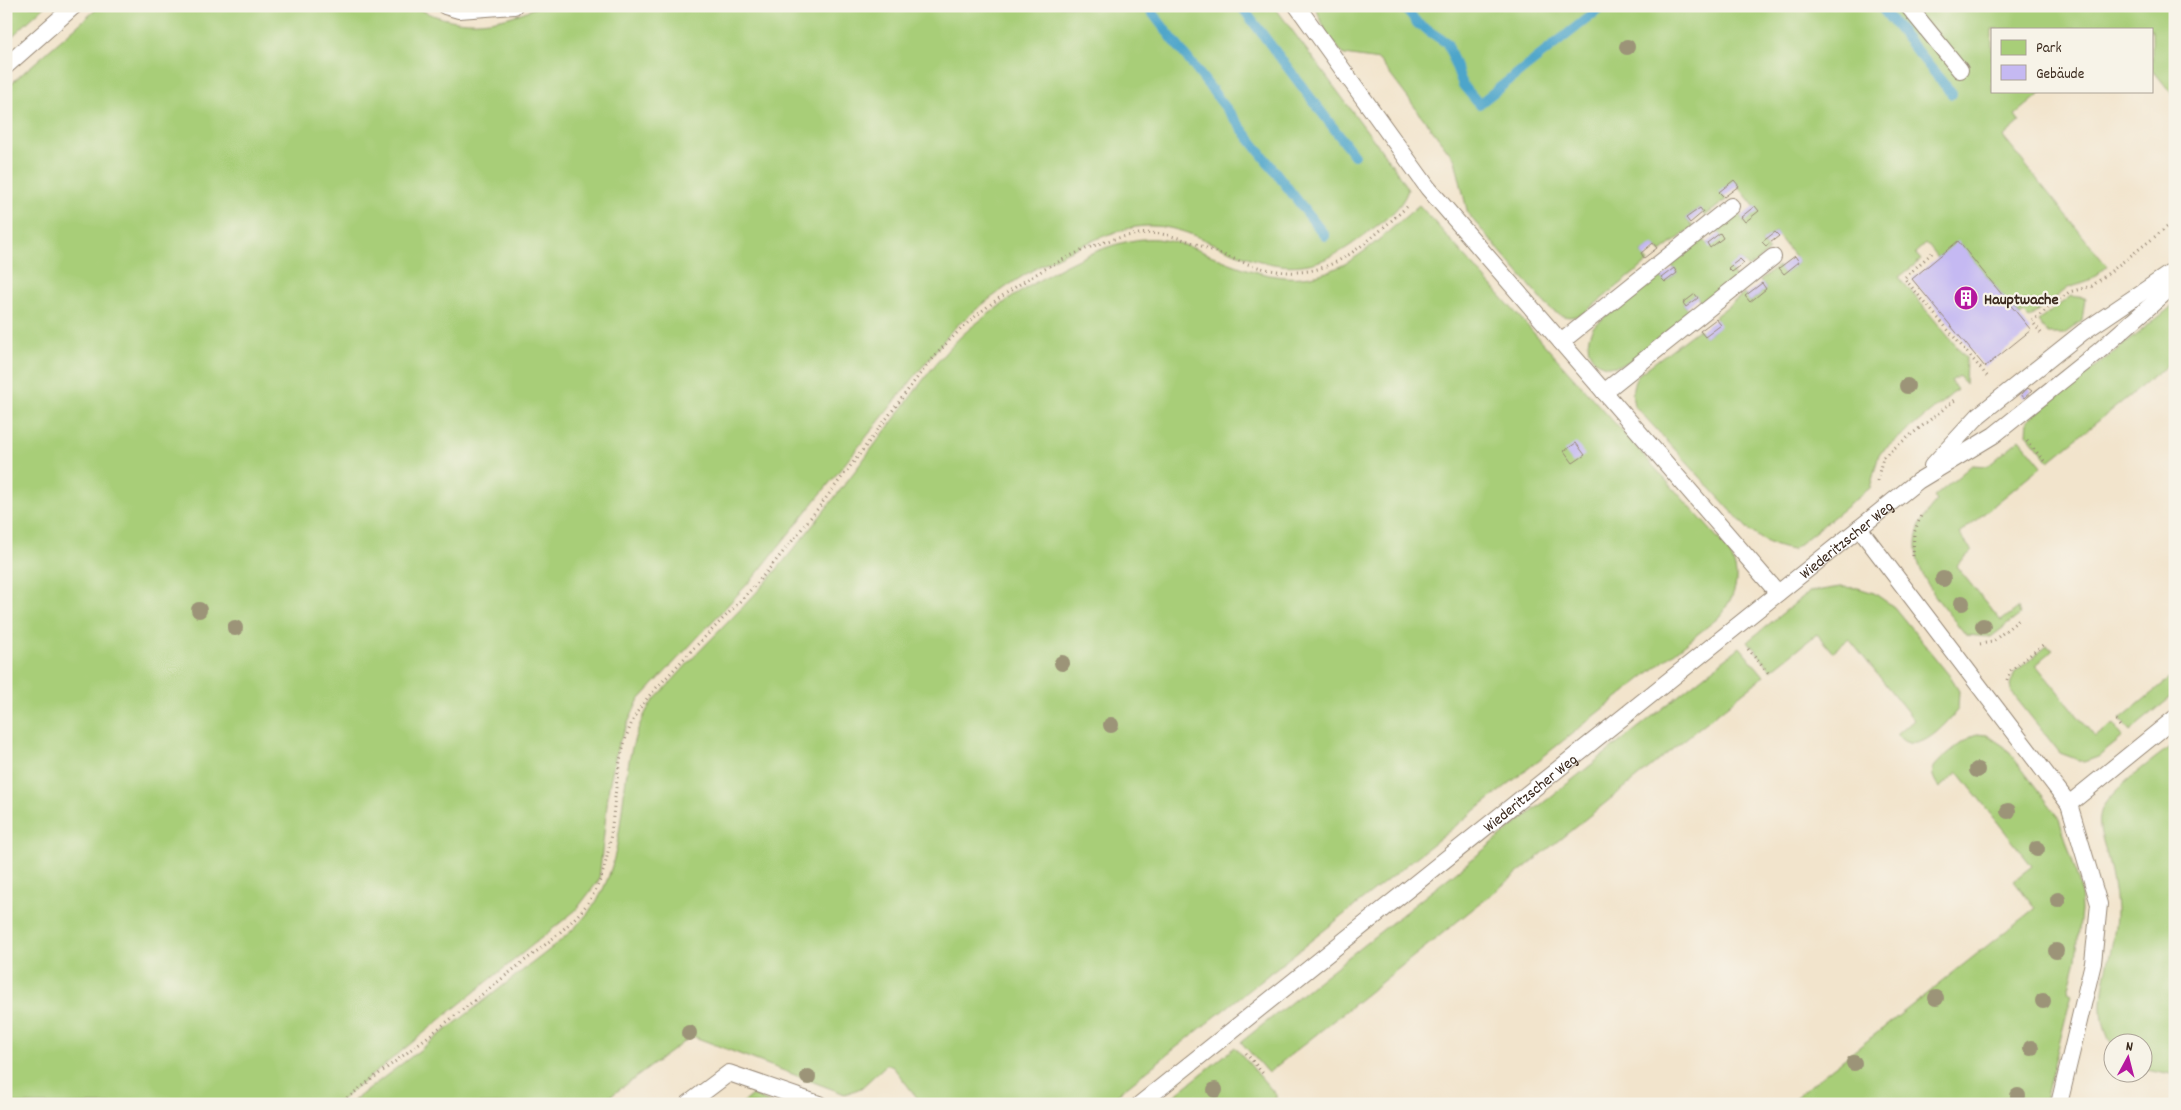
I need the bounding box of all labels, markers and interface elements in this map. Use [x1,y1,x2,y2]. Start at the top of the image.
legend [1991,28,2154,92]
text: Park [2036,38,2062,60]
text: Gebäude [2036,64,2085,86]
building icon: Hauptwache [1953,285,1979,311]
place label: Hauptwache [1984,289,2058,312]
street label: Wiederitzscher Weg [1795,496,1899,586]
street label: Wiederitzscher Weg [1479,749,1583,839]
north arrow [2104,1032,2154,1082]
text: N [2125,1037,2134,1057]

